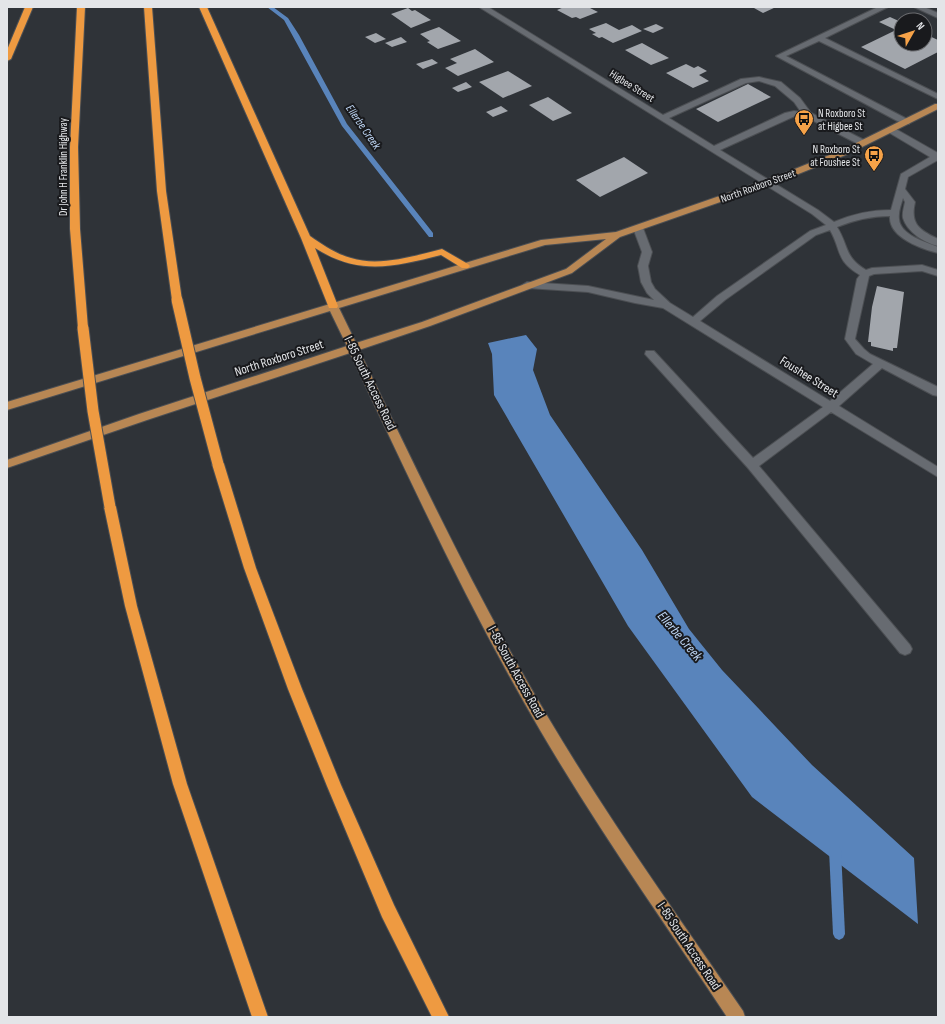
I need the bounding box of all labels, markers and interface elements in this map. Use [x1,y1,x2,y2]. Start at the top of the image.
north arrow [893,12,933,52]
text: N [913,20,927,32]
street label: Higbee Street [607,67,657,105]
water label: Ellerbe Creek [342,102,384,153]
place label: N Roxboro St at Higbee St [818,107,866,133]
bus stop icon: N Roxboro St at Higbee St [793,108,815,136]
street label: Dr John H Franklin Highway [57,117,70,216]
place label: N Roxboro St at Foushee St [810,143,861,169]
bus stop icon: N Roxboro St at Foushee St [863,144,885,172]
street label: North Roxboro Street [719,166,798,206]
street label: I-85 South Access Road [340,333,400,433]
street label: North Roxboro Street [232,336,326,380]
street label: Foushee Street [777,353,841,401]
water label: Ellerbe Creek [654,608,707,665]
street label: I-85 South Access Road [484,623,548,721]
street label: I-85 South Access Road [654,899,724,993]

